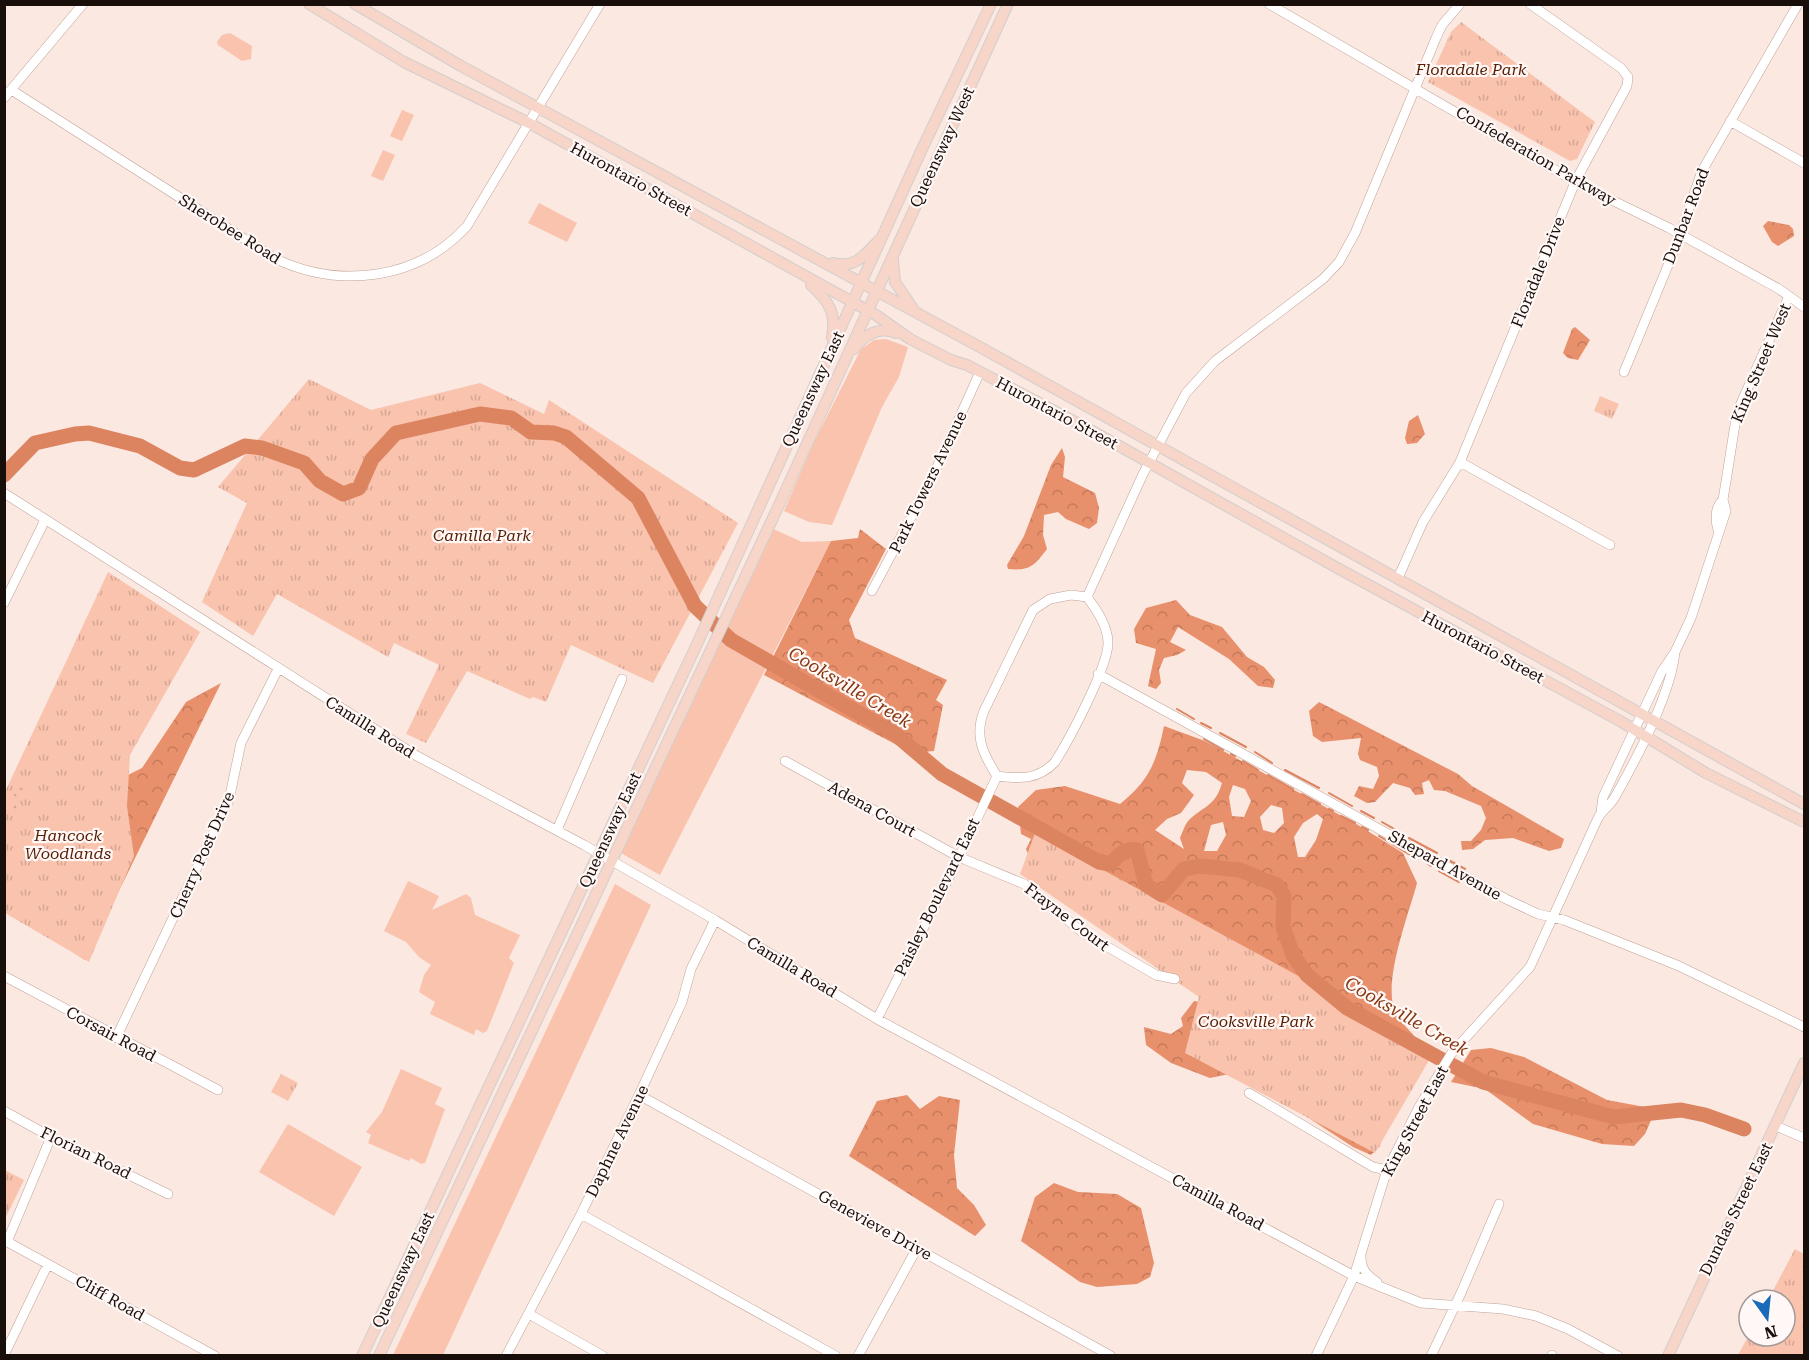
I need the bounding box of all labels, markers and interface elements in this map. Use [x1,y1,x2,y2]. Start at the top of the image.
park label: Floradale Park [1415,60,1527,79]
street label: Queensway West [906,84,978,210]
street label: Confederation Parkway [1453,102,1620,210]
street label: Hurontario Street [567,138,695,220]
street label: Dunbar Road [1659,165,1713,267]
street label: Sherobee Road [176,190,284,268]
street label: Floradale Drive [1507,214,1569,330]
street label: King Street West [1727,300,1795,426]
street label: Queensway East [778,328,848,450]
street label: Hurontario Street [993,373,1121,453]
street label: Park Towers Avenue [885,408,971,556]
park label: Camilla Park [433,526,531,545]
street label: Hurontario Street [1419,607,1547,687]
water label: Cooksville Creek [785,642,915,732]
street label: Camilla Road [322,692,418,762]
street label: Queensway East [575,769,645,891]
street label: Adena Court [825,777,919,841]
street label: Cherry Post Drive [166,788,239,921]
street label: Paisley Boulevard East [890,815,984,979]
park label: Hancock Woodlands [25,826,111,863]
street label: Shepard Avenue [1385,826,1505,904]
street label: Frayne Court [1021,879,1113,955]
street label: Camilla Road [743,933,841,1001]
water label: Cooksville Creek [1341,972,1473,1060]
street label: Corsair Road [63,1002,159,1066]
park label: Cooksville Park [1198,1012,1314,1031]
street label: King Street East [1378,1062,1452,1180]
street label: Daphne Avenue [582,1082,652,1200]
street label: Florian Road [38,1123,134,1183]
street label: Dundas Street East [1696,1139,1776,1279]
street label: Camilla Road [1169,1170,1267,1234]
street label: Genevieve Drive [815,1186,935,1264]
street label: Queensway East [368,1209,438,1331]
street label: Cliff Road [72,1271,148,1325]
north arrow [1737,1288,1797,1348]
text: N [1762,1321,1779,1343]

